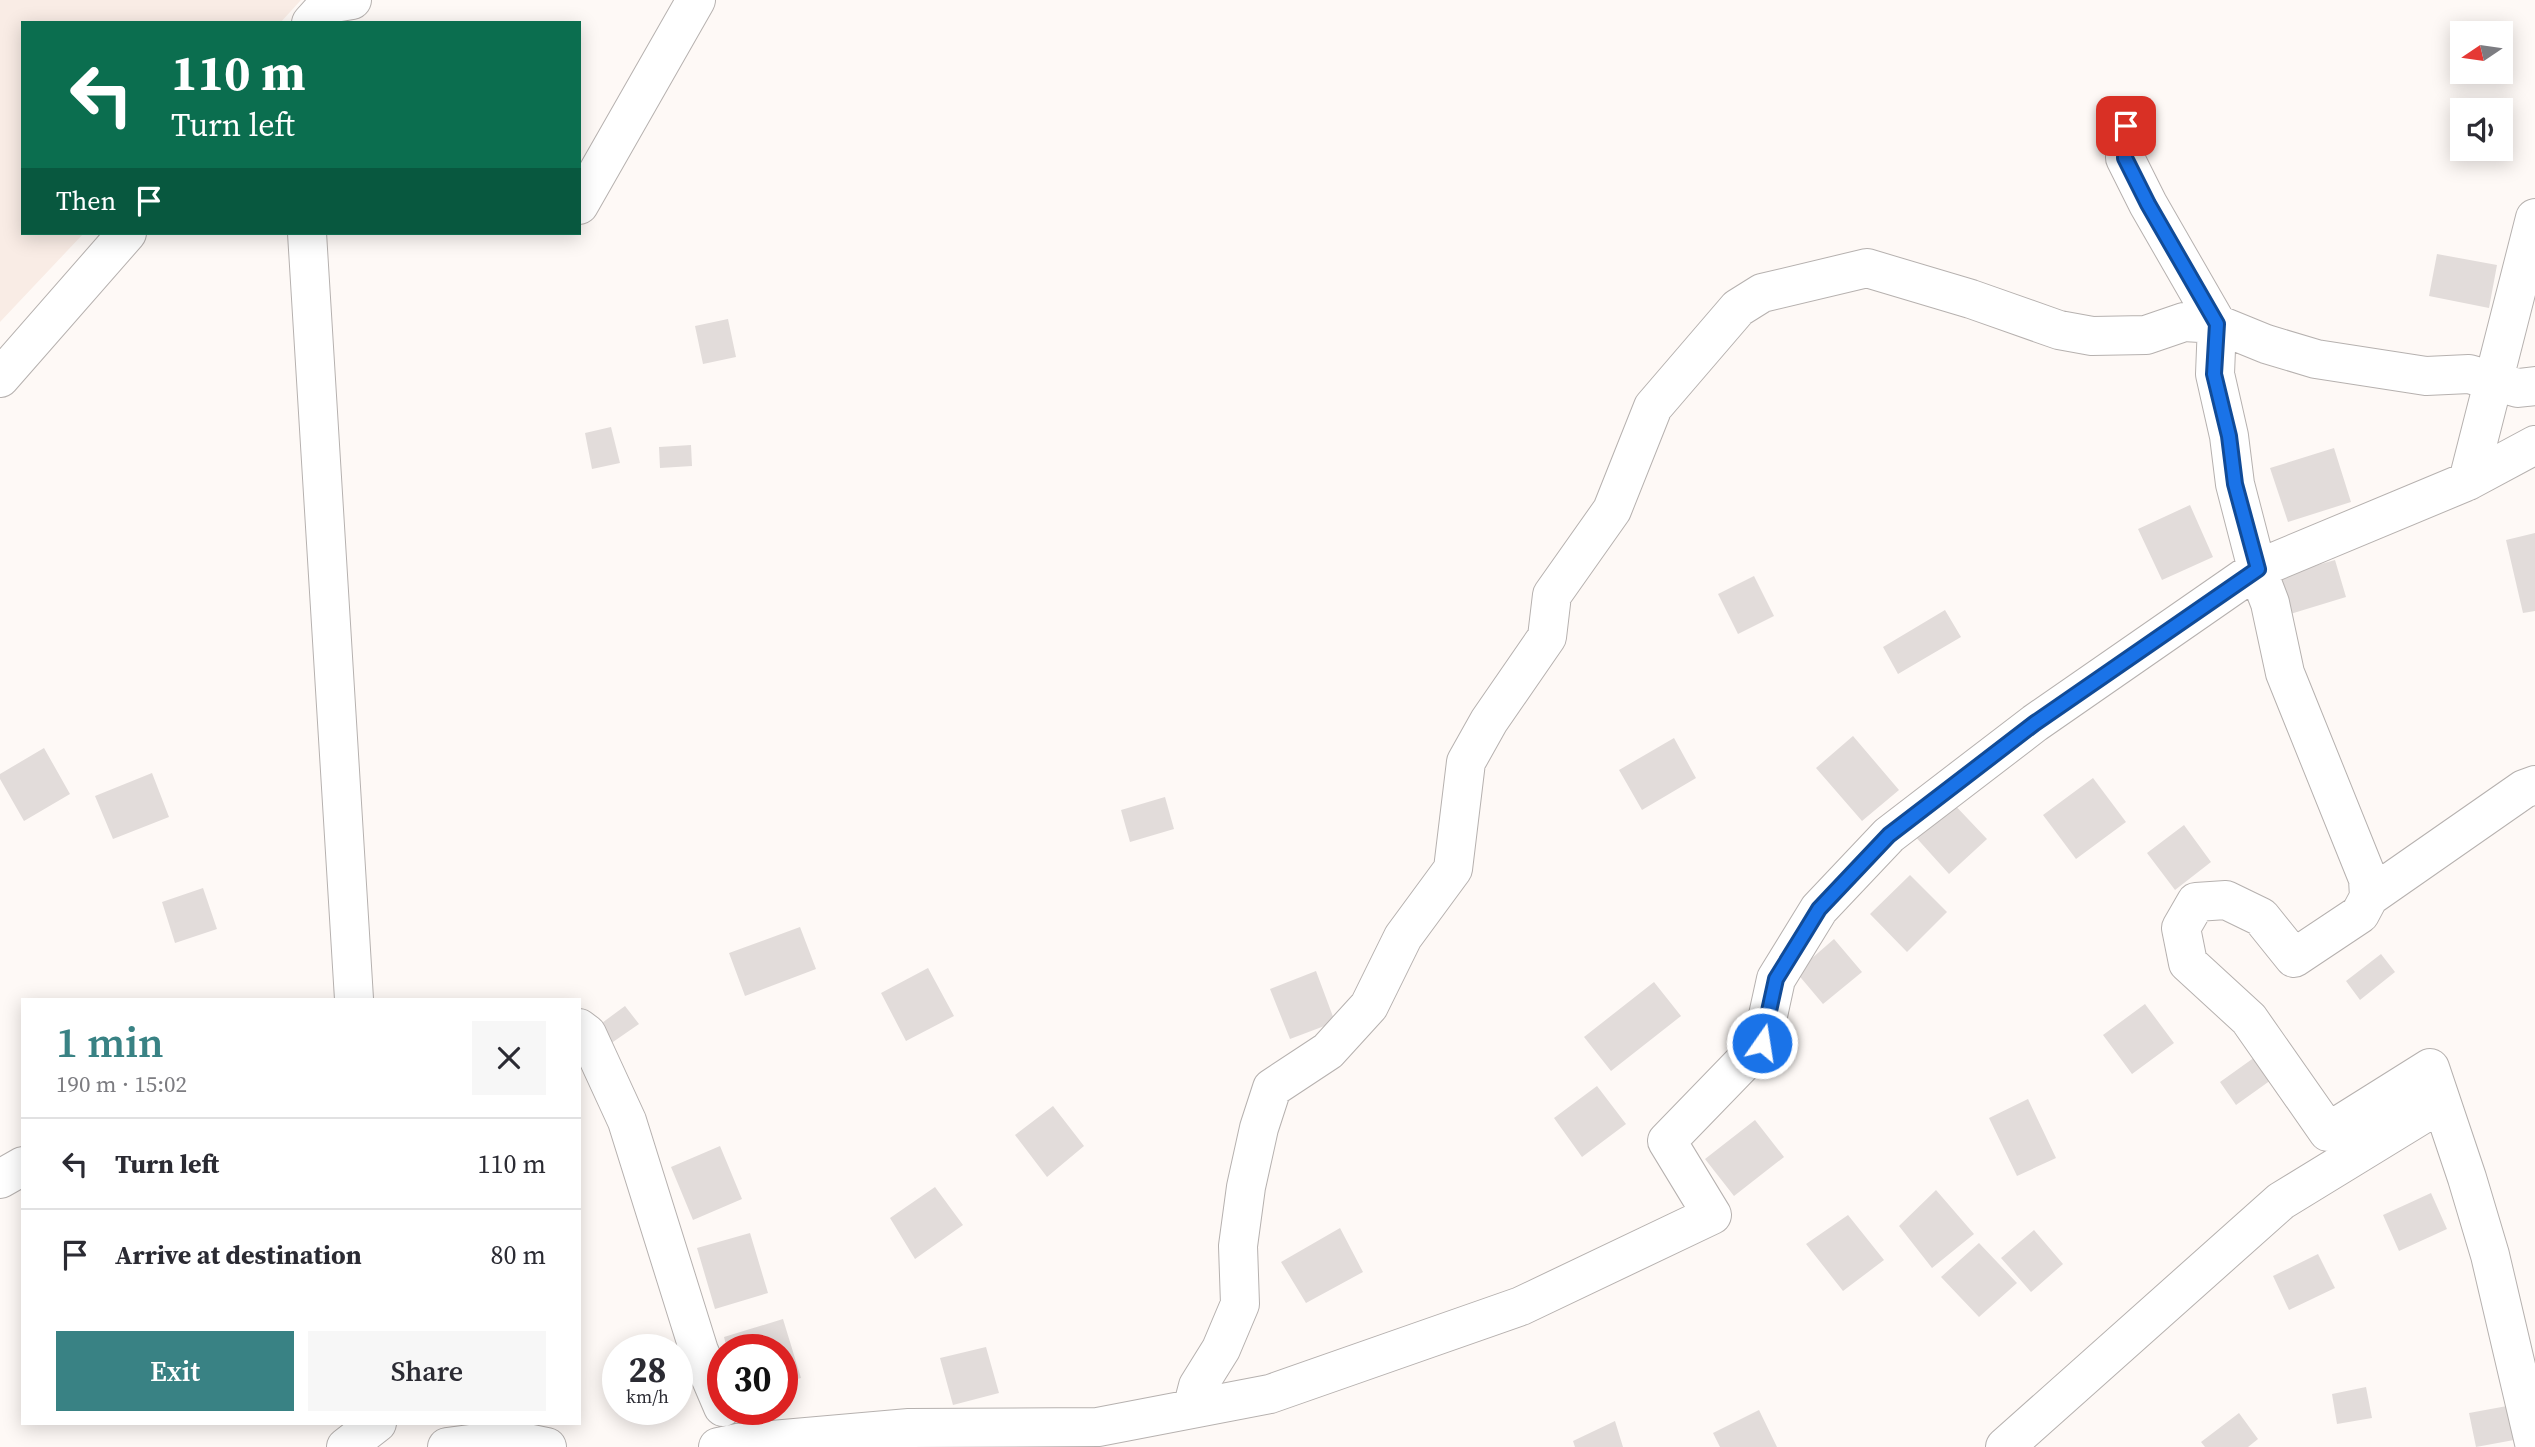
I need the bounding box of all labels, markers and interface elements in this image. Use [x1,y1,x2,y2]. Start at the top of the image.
north arrow [2450,21,2513,84]
map controls [2450,21,2513,161]
text: 110 m [171,39,306,106]
icon: left [56,49,147,140]
pin [2096,96,2156,156]
button: sound [2450,98,2513,161]
text: Turn left [171,103,295,147]
icon: arrive [2107,107,2145,145]
icon: arrive [130,182,168,220]
text: Then [56,183,116,219]
position arrow [1725,1006,1799,1080]
text: 1 min [56,1013,164,1071]
button: close [472,1021,546,1095]
text: 190 m · 15:02 [56,1068,187,1100]
icon: left [56,1145,94,1183]
text: Turn left [115,1146,219,1182]
text: 110 m [478,1146,546,1182]
icon: arrive [56,1236,94,1274]
text: Arrive at destination [115,1237,362,1273]
text: 80 m [491,1237,546,1273]
button: Exit [56,1331,294,1411]
button: Share [308,1331,546,1411]
speed limit sign: 30 [707,1334,798,1425]
text: 28 [629,1346,666,1394]
text: km/h [626,1384,669,1409]

